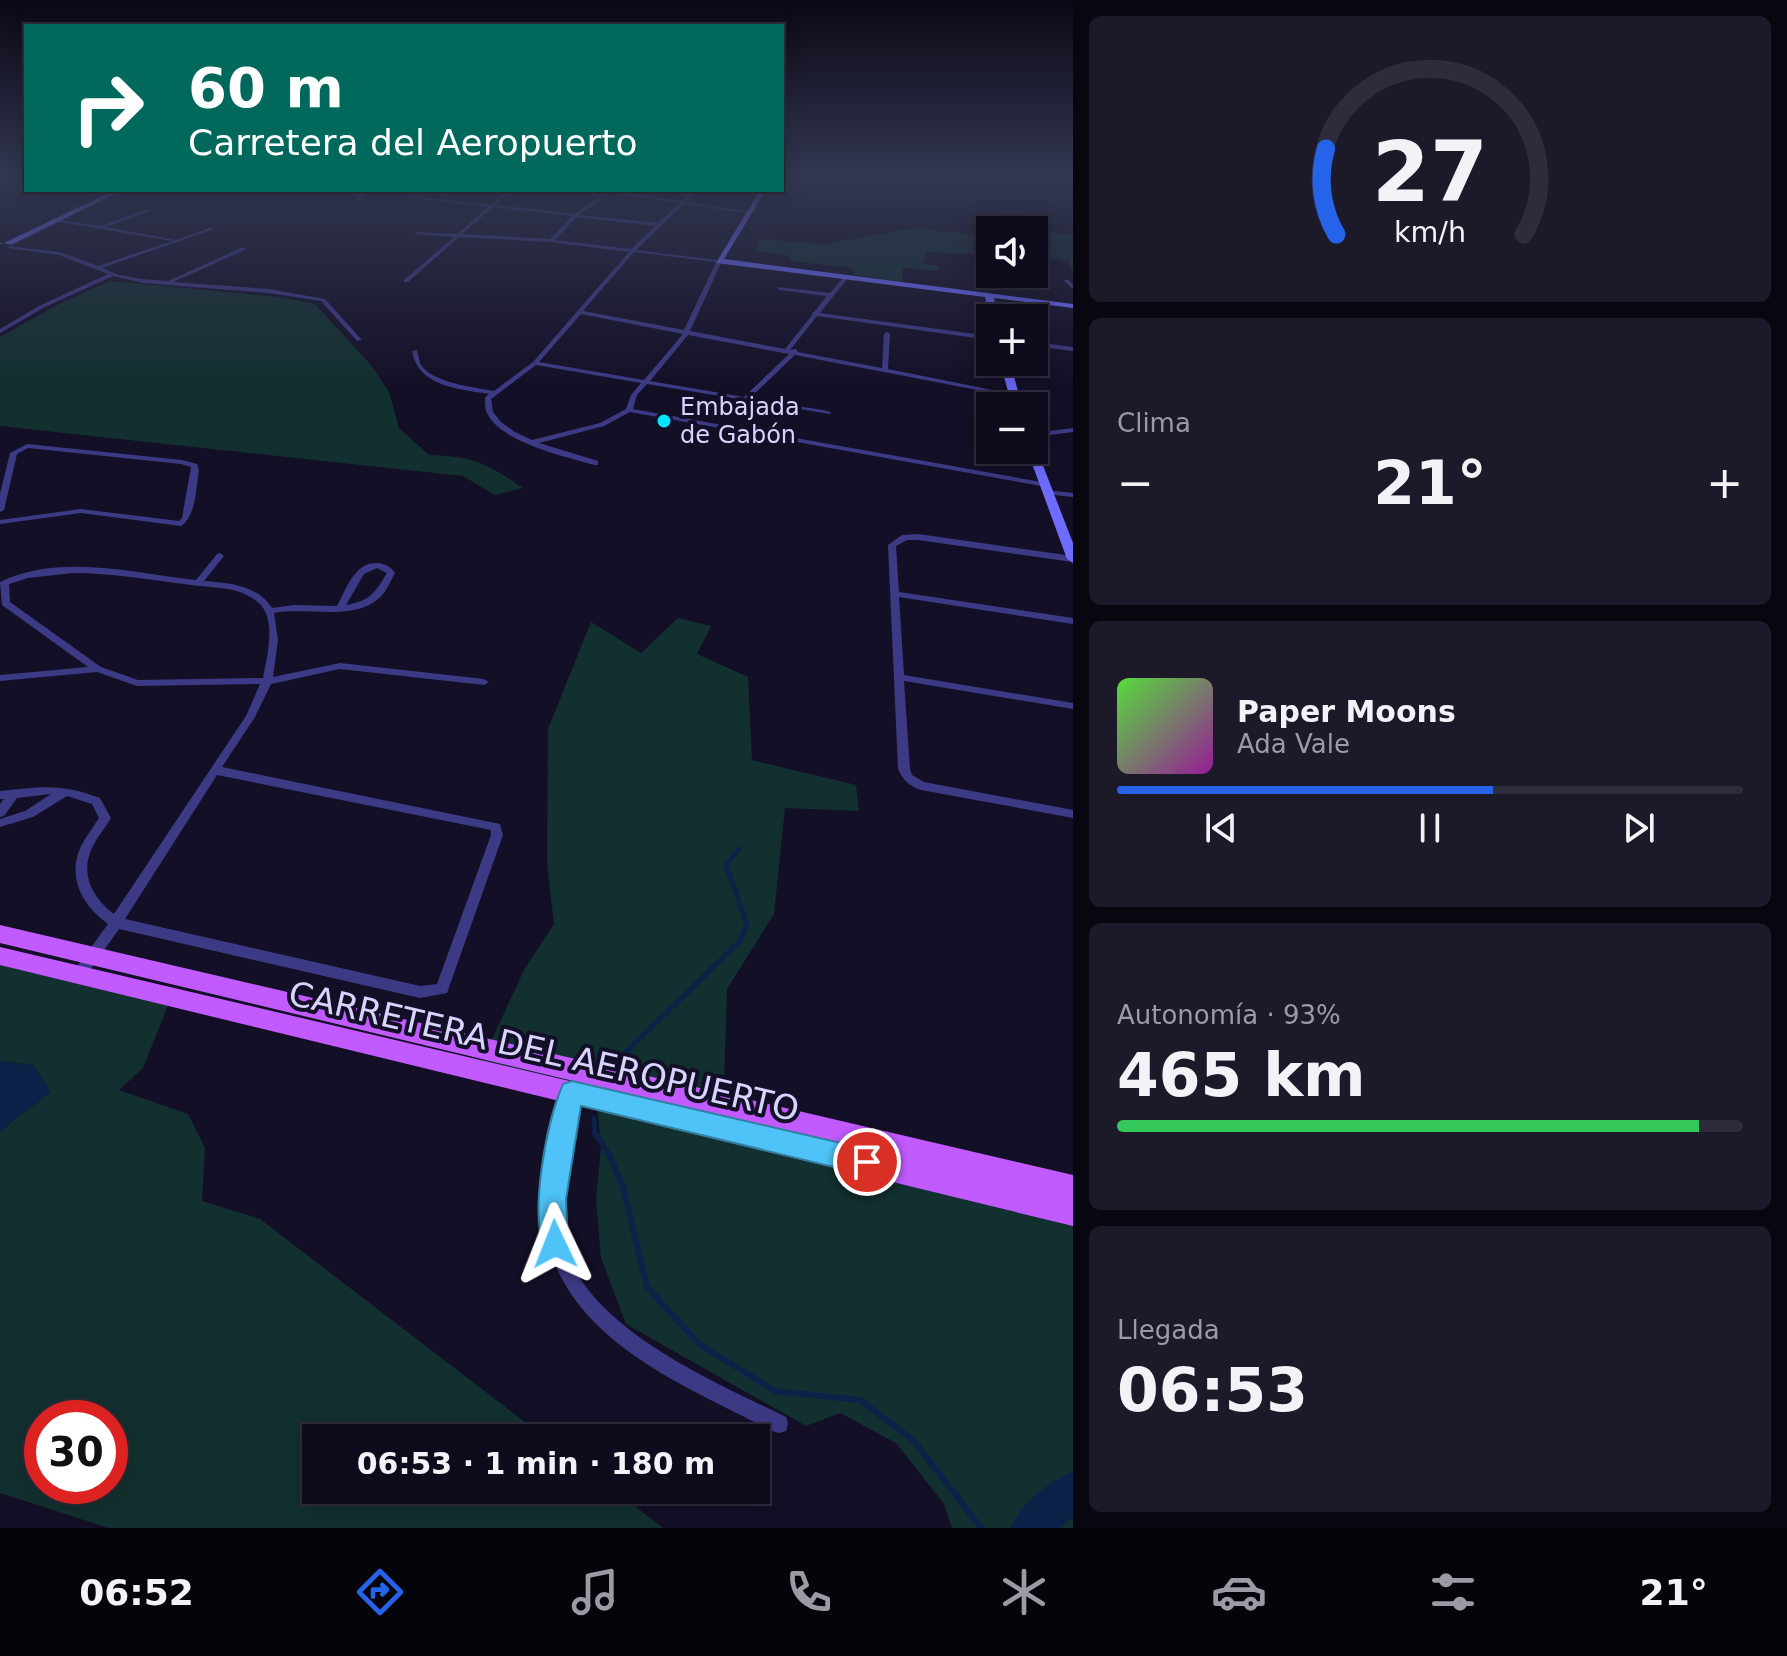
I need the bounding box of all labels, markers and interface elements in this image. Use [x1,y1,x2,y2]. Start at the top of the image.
text: 60 m [188,55,344,120]
icon: right [56,56,160,160]
text: Carretera del Aeropuerto [188,122,637,163]
text: 27 [1372,124,1488,221]
text: km/h [1394,215,1466,249]
map controls [976,216,1048,464]
button: sound [976,216,1048,288]
button: + [976,304,1048,376]
button: − [976,392,1048,464]
place label: Embajada de Gabón [680,393,800,449]
text: Clima [1117,408,1191,438]
marker: Embajada de Gabón [655,412,673,430]
text: 21° [1373,448,1487,518]
text: − [1117,457,1154,508]
text: + [1706,457,1743,508]
text: Paper Moons [1237,694,1456,729]
text: Ada Vale [1237,729,1350,759]
icon: previous [1199,806,1243,850]
icon: pause [1408,806,1452,850]
icon: next [1617,806,1661,850]
street label: CARRETERA DEL AEROPUERTO [285,973,803,1129]
text: Autonomía · 93% [1117,1000,1341,1030]
text: 465 km [1117,1040,1366,1110]
pin [833,1128,901,1196]
icon: arrive [845,1140,889,1184]
position arrow [513,1202,597,1286]
text: Llegada [1117,1315,1220,1345]
text: 06:53 [1117,1355,1308,1425]
speed limit sign: 30 [24,1400,128,1504]
text: 06:53 · 1 min · 180 m [357,1446,715,1481]
icon: directions [352,1564,408,1620]
icon: music [567,1564,623,1620]
icon: phone [781,1564,837,1620]
icon: climate [996,1564,1052,1620]
icon: car [1211,1564,1267,1620]
icon: filters [1425,1564,1481,1620]
text: 06:52 [79,1572,194,1613]
text: 21° [1640,1572,1708,1613]

